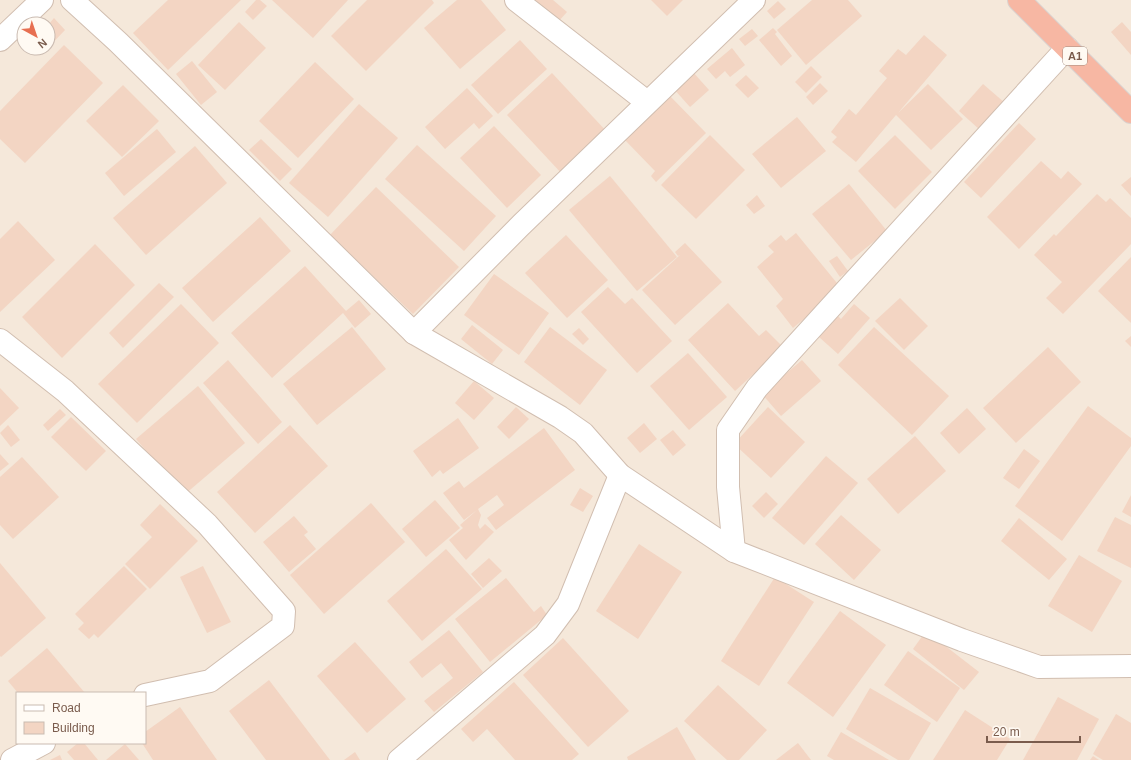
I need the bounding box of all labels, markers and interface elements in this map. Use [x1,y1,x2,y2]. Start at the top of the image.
north arrow [16,16,56,56]
text: N [35,37,49,51]
road number: A1 [1063,47,1087,65]
legend [16,692,146,744]
text: Road [52,701,81,715]
scale bar [987,718,1080,744]
text: Building [52,721,95,735]
text: 20 m [993,725,1020,739]

